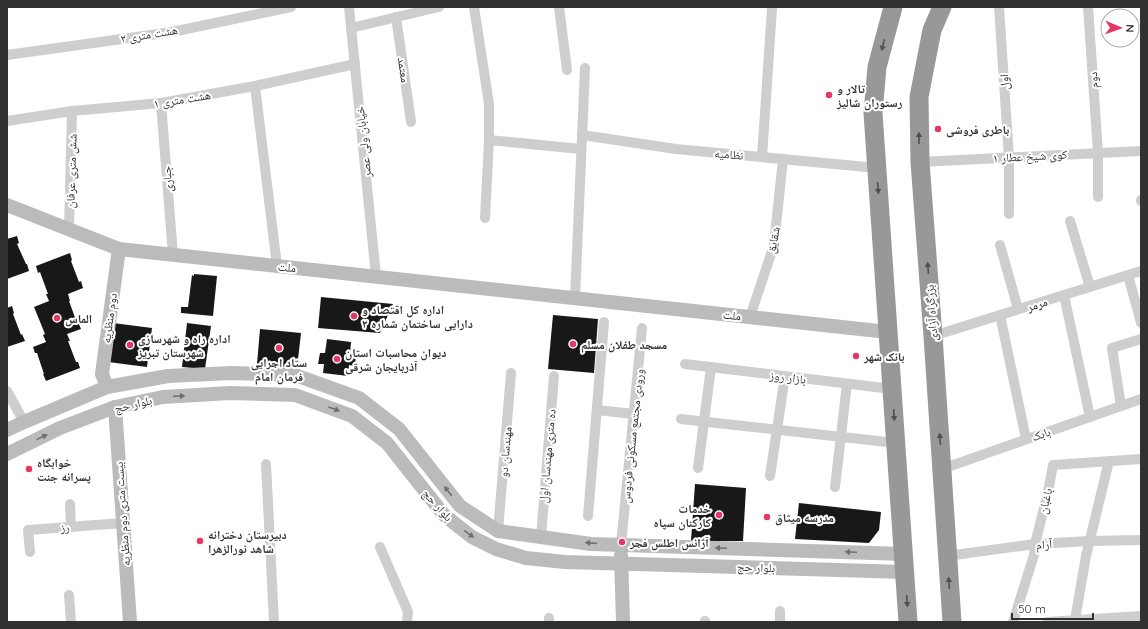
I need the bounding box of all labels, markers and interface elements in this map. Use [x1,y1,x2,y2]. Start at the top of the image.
north arrow [1100,8,1140,48]
street label: هشت متری ۲ [119,22,179,46]
text: N [1123,24,1137,33]
one-way arrow [879,38,885,51]
street label: معتمد [395,56,413,84]
street label: دوم [1085,71,1102,89]
street label: اول [996,74,1012,90]
place label: تالار و رستوران شالیز [836,81,903,111]
street label: هشت متری ۱ [152,87,212,111]
marker: تالار و رستوران شالیز [824,90,834,100]
street label: خیابان ولی عصر [352,105,375,179]
place label: باطری فروشی [946,122,1009,138]
marker: باطری فروشی [933,124,943,134]
one-way arrow [916,131,922,144]
street label: شش متری عرفان [62,133,80,209]
street label: نظامیه [714,145,744,163]
street label: کوی شیخ عطار ۱ [992,147,1068,166]
street label: جباری [159,165,176,193]
one-way arrow [874,182,881,194]
street label: شقایق [763,225,783,255]
street label: ملت [277,259,297,275]
one-way arrow [924,262,931,274]
street label: بزرگراه آزادی [922,284,941,342]
street label: دوم منظریه [98,292,121,344]
street label: مرمر [1024,294,1049,315]
place label: اداره کل اقتصاد و دارایی ساختمان شماره ۲ [362,302,473,332]
street label: ملت [722,307,742,323]
place label: الماس [65,311,92,327]
marker: اداره کل اقتصاد و دارایی ساختمان شماره ۲ [349,311,359,321]
marker: الماس [52,313,62,323]
place label: اداره راه و شهرسازی شهرستان تبریز [137,331,231,361]
place label: مسجد طفلان مسلم [581,337,668,353]
marker: مسجد طفلان مسلم [568,339,578,349]
marker: اداره راه و شهرسازی شهرستان تبریز [125,340,135,350]
marker: ستاد اجرایی فرمان امام [274,343,284,353]
place label: دیوان محاسبات استان آذربایجان شرقی [345,345,446,375]
place label: بانک شهر [863,349,905,364]
marker: بانک شهر [851,351,861,361]
marker: دیوان محاسبات استان آذربایجان شرقی [332,354,342,364]
place label: ستاد اجرایی فرمان امام [251,355,307,385]
street label: بازار روز [768,367,807,387]
street label: ورودی مجتمع مسکونی فردوس [617,368,647,504]
street label: بلوار حج [113,392,153,416]
one-way arrow [173,392,185,399]
one-way arrow [329,407,341,413]
street label: ده متری مهندسان اول [535,408,559,504]
one-way arrow [890,409,897,421]
street label: بابک [1030,424,1053,445]
street label: مهندسان دو [495,426,515,478]
one-way arrow [936,433,943,445]
one-way arrow [36,434,48,440]
place label: خوابگاه پسرانه جنت [37,455,91,484]
street label: بیست متری دوم منظریه [111,461,134,567]
marker: خوابگاه پسرانه جنت [24,464,34,474]
street label: بلوار حج [419,486,456,524]
one-way arrow [444,486,453,497]
street label: باغبان [1035,487,1056,515]
place label: خدمات کارکنان سپاه [654,501,712,531]
marker: خدمات کارکنان سپاه [714,510,724,520]
place label: مدرسه میثاق [775,510,834,526]
marker: مدرسه میثاق [762,512,772,522]
street label: رز [59,519,71,535]
place label: دبیرستان دخترانه شاهد نورالزهرا [208,527,287,556]
one-way arrow [463,530,474,538]
place label: آژانس اطلس فجر [629,535,709,551]
marker: دبیرستان دخترانه شاهد نورالزهرا [195,536,205,546]
street label: آرام [1035,536,1054,553]
marker: آژانس اطلس فجر [617,537,627,547]
one-way arrow [585,540,597,547]
one-way arrow [714,545,727,551]
one-way arrow [844,549,857,555]
street label: بلوار حج [737,559,775,576]
one-way arrow [946,577,953,589]
one-way arrow [903,595,910,607]
scale bar [1012,595,1093,621]
text: 50 m [1018,601,1046,616]

